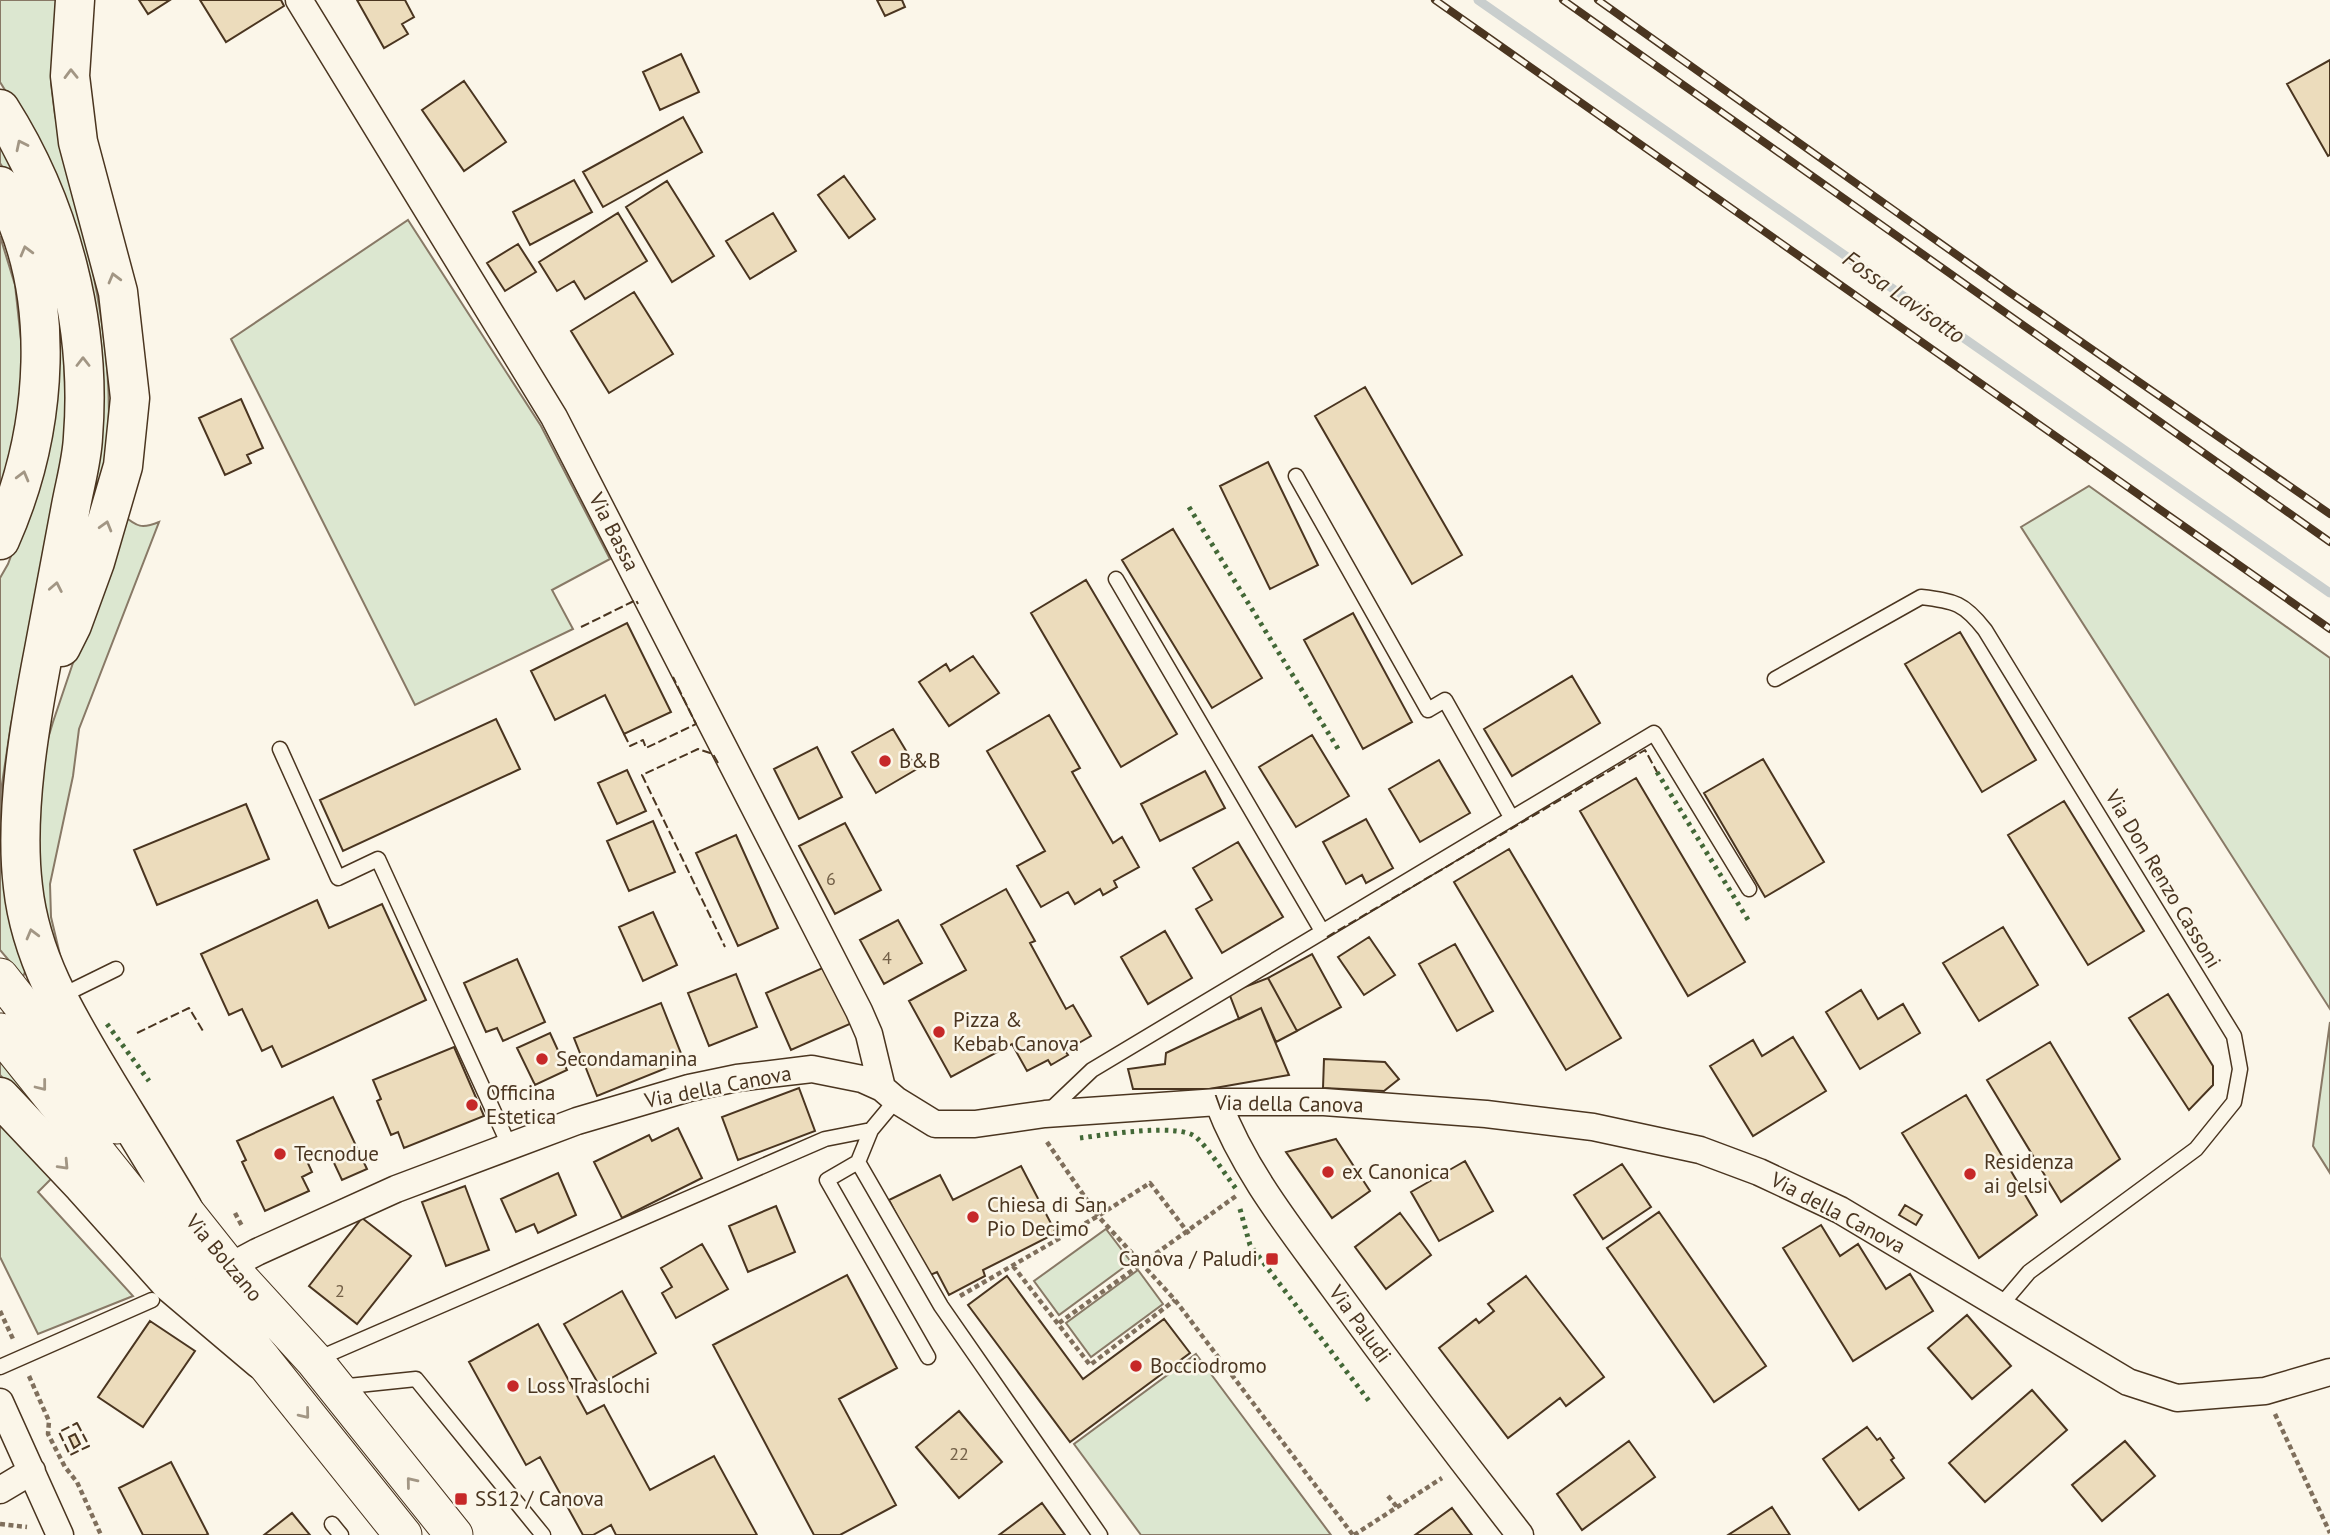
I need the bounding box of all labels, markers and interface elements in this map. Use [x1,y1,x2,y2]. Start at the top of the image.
one-way arrow [63,69,79,79]
one-way arrow [15,140,29,152]
water label: Fossa Lavisotto [1837,244,1971,349]
one-way arrow [20,245,34,257]
one-way arrow [108,272,123,284]
one-way arrow [75,356,91,367]
one-way arrow [15,470,29,482]
street label: Via Bassa [583,487,646,575]
one-way arrow [97,520,112,532]
one-way arrow [48,581,63,593]
place label: B&B [899,747,941,774]
marker: B&B [877,753,893,769]
street label: Via Don Renzo Cassoni [2099,784,2227,973]
house number: 6 [826,867,836,890]
one-way arrow [26,928,40,940]
house number: 4 [882,946,892,969]
place label: Pizza & Kebab Canova [953,1006,1079,1057]
marker: Pizza & Kebab Canova [931,1024,947,1040]
place label: Secondamanina [556,1045,698,1072]
marker: Secondamanina [534,1051,550,1067]
street label: Via della Canova [641,1059,794,1114]
one-way arrow [34,1078,47,1090]
place label: Officina Estetica [486,1079,556,1130]
street label: Via della Canova [1213,1089,1364,1118]
marker: Officina Estetica [464,1097,480,1113]
place label: Tecnodue [294,1140,379,1167]
marker: Tecnodue [272,1146,288,1162]
place label: Residenza ai gelsi [1984,1148,2074,1199]
one-way arrow [55,1157,68,1170]
place label: ex Canonica [1342,1158,1450,1185]
marker: ex Canonica [1320,1164,1336,1180]
street label: Via della Canova [1765,1165,1910,1259]
marker: Residenza ai gelsi [1962,1166,1978,1182]
place label: Chiesa di San Pio Decimo [987,1191,1107,1242]
street label: Via Bolzano [179,1208,269,1307]
marker: Chiesa di San Pio Decimo [965,1209,981,1225]
place label: Canova / Paludi [1118,1245,1258,1272]
marker: Canova / Paludi [1264,1251,1280,1267]
house number: 2 [335,1279,345,1302]
street label: Via Paludi [1323,1279,1398,1368]
place label: Bocciodromo [1150,1352,1267,1379]
marker: Bocciodromo [1128,1358,1144,1374]
place label: Loss Traslochi [527,1372,650,1399]
marker: Loss Traslochi [505,1378,521,1394]
one-way arrow [296,1406,309,1418]
house number: 22 [949,1442,969,1465]
one-way arrow [407,1477,419,1490]
place label: SS12 / Canova [475,1485,604,1512]
marker: SS12 / Canova [453,1491,469,1507]

